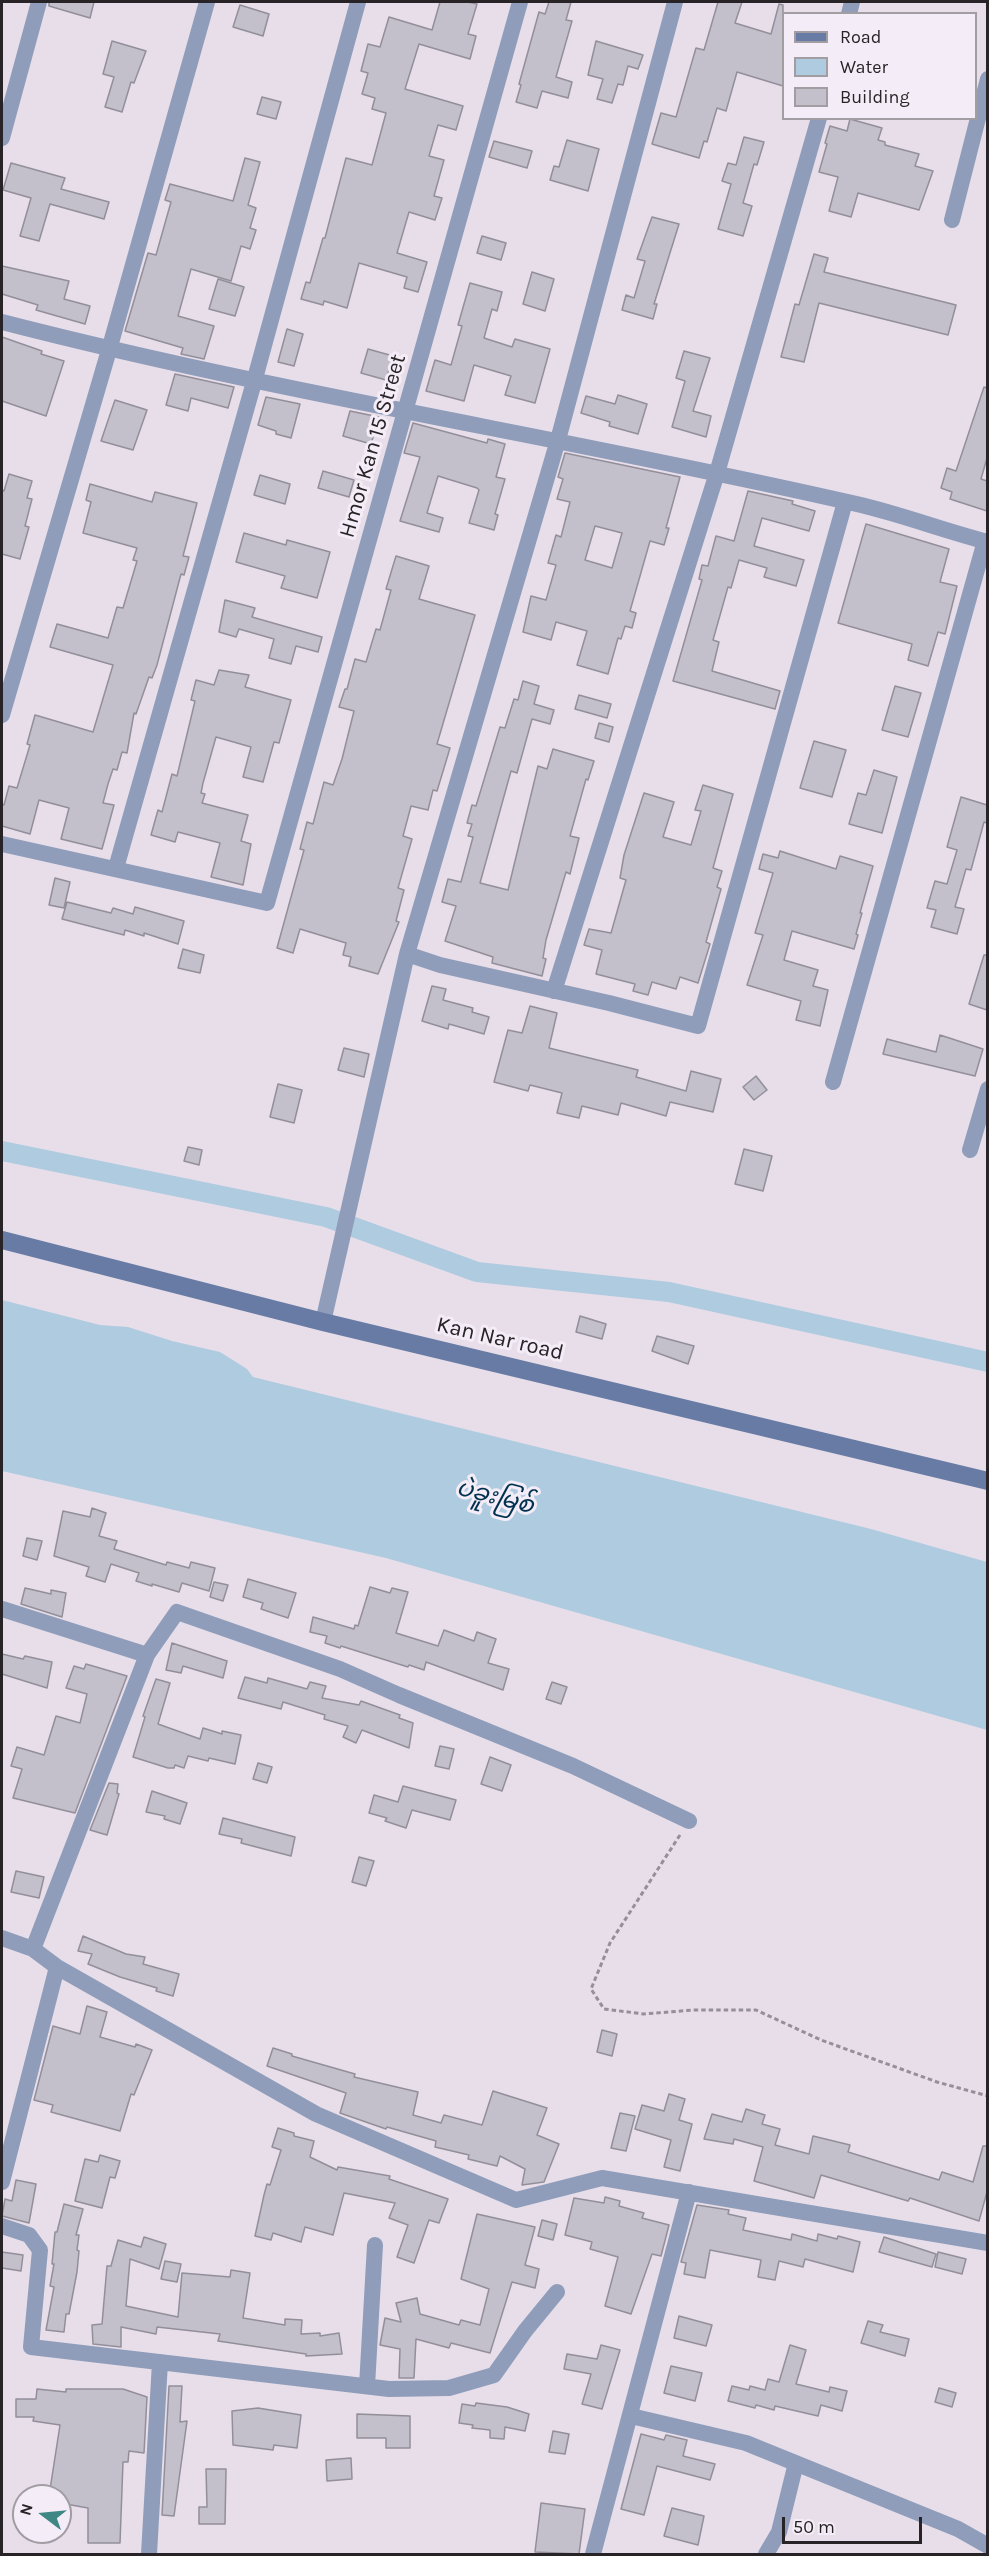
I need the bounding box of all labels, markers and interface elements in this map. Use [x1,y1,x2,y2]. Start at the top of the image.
legend [782,12,977,120]
text: Road [840,26,881,48]
text: Water [840,56,888,78]
text: Building [840,86,910,108]
street label: Hmor Kan 15 Street [334,351,412,541]
street label: Kan Nar road [434,1312,566,1366]
water label: ပဲခူးမြစ် [453,1474,537,1520]
north arrow [12,2484,72,2544]
text: N [15,2501,37,2518]
scale bar [785,2505,924,2543]
text: 50 m [793,2516,835,2538]

